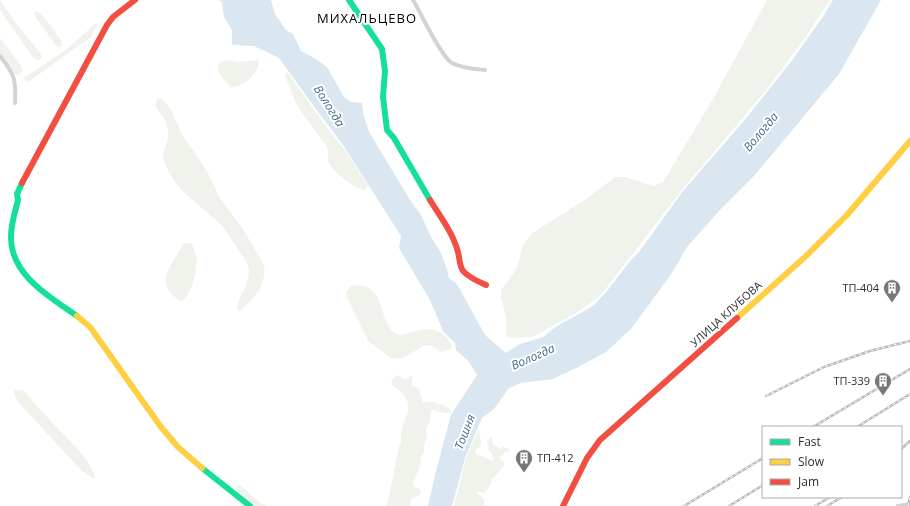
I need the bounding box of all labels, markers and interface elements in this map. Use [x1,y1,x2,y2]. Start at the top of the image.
district label: МИХАЛЬЦЕВО [317,9,417,27]
water label: Вологда [310,82,349,130]
water label: Вологда [739,108,782,155]
street label: УЛИЦА КЛУБОВА [687,277,765,350]
building icon: ТП-404 [882,278,902,303]
place label: ТП-404 [843,280,880,295]
water label: Вологда [508,339,558,374]
building icon: ТП-339 [873,371,893,396]
place label: ТП-339 [834,373,870,388]
water label: Тошня [450,412,479,452]
legend [762,426,902,498]
text: Fast [798,433,821,450]
building icon: ТП-412 [514,448,534,473]
place label: ТП-412 [537,450,573,465]
text: Slow [798,453,825,470]
text: Jam [797,473,819,490]

